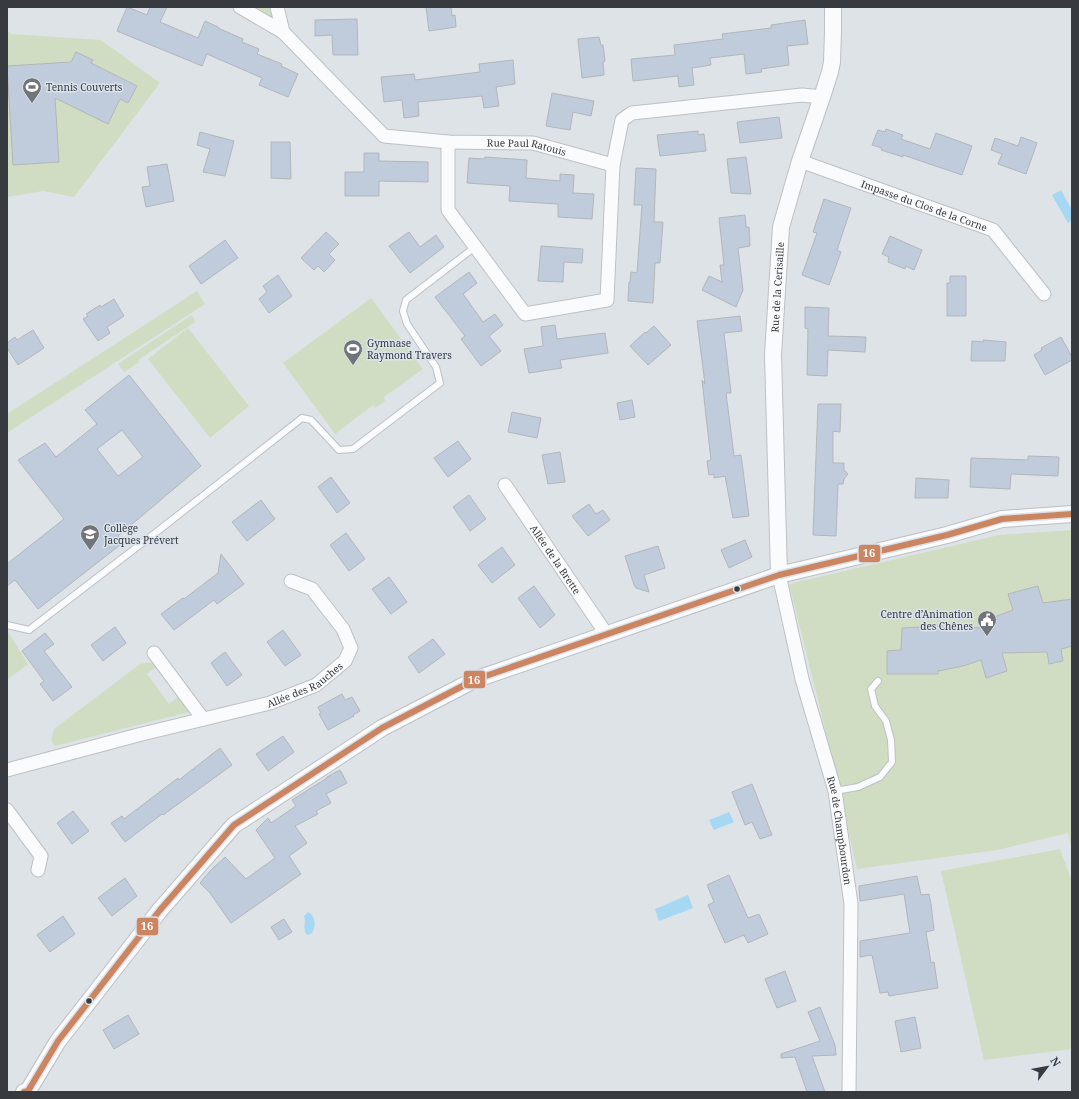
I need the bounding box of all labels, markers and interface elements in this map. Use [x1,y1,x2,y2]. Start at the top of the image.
sports icon: Tennis Couverts [21,76,43,104]
place label: Tennis Couverts [46,80,123,94]
street label: Rue Paul Ratouis [487,135,568,159]
street label: Impasse du Clos de la Corne [859,176,989,234]
street label: Rue de la Cerisaille [767,242,787,333]
place label: Gymnase Raymond Travers [367,336,452,362]
sports icon: Gymnase Raymond Travers [342,338,364,366]
place label: Collège Jacques Prévert [103,521,179,547]
street label: Allée de la Brette [527,522,584,597]
school or university icon: Collège Jacques Prévert [79,523,101,551]
line badge: 16 [858,544,881,563]
text: 16 [863,545,875,560]
unlabelled marker [732,584,742,594]
place label: Centre d’Animation des Chênes [881,607,974,633]
public building icon: Centre d’Animation des Chênes [976,609,998,637]
street label: Allée des Rauches [265,658,346,711]
line badge: 16 [463,670,486,689]
text: 16 [468,672,480,687]
street label: Rue de Champbourdon [824,774,855,886]
line badge: 16 [136,917,159,936]
text: 16 [141,918,153,933]
unlabelled marker [84,996,94,1006]
north arrow [1027,1047,1067,1087]
text: N [1047,1054,1065,1069]

